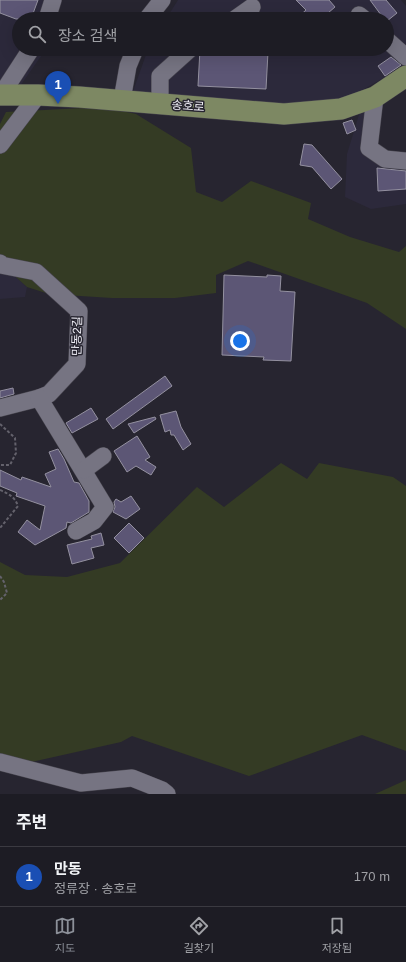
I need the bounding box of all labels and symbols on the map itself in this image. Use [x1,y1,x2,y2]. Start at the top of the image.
pin: 1 [45,71,71,104]
street label: 송호로 [171,98,205,114]
street label: 만동2길 [70,316,84,356]
your location [230,331,250,351]

